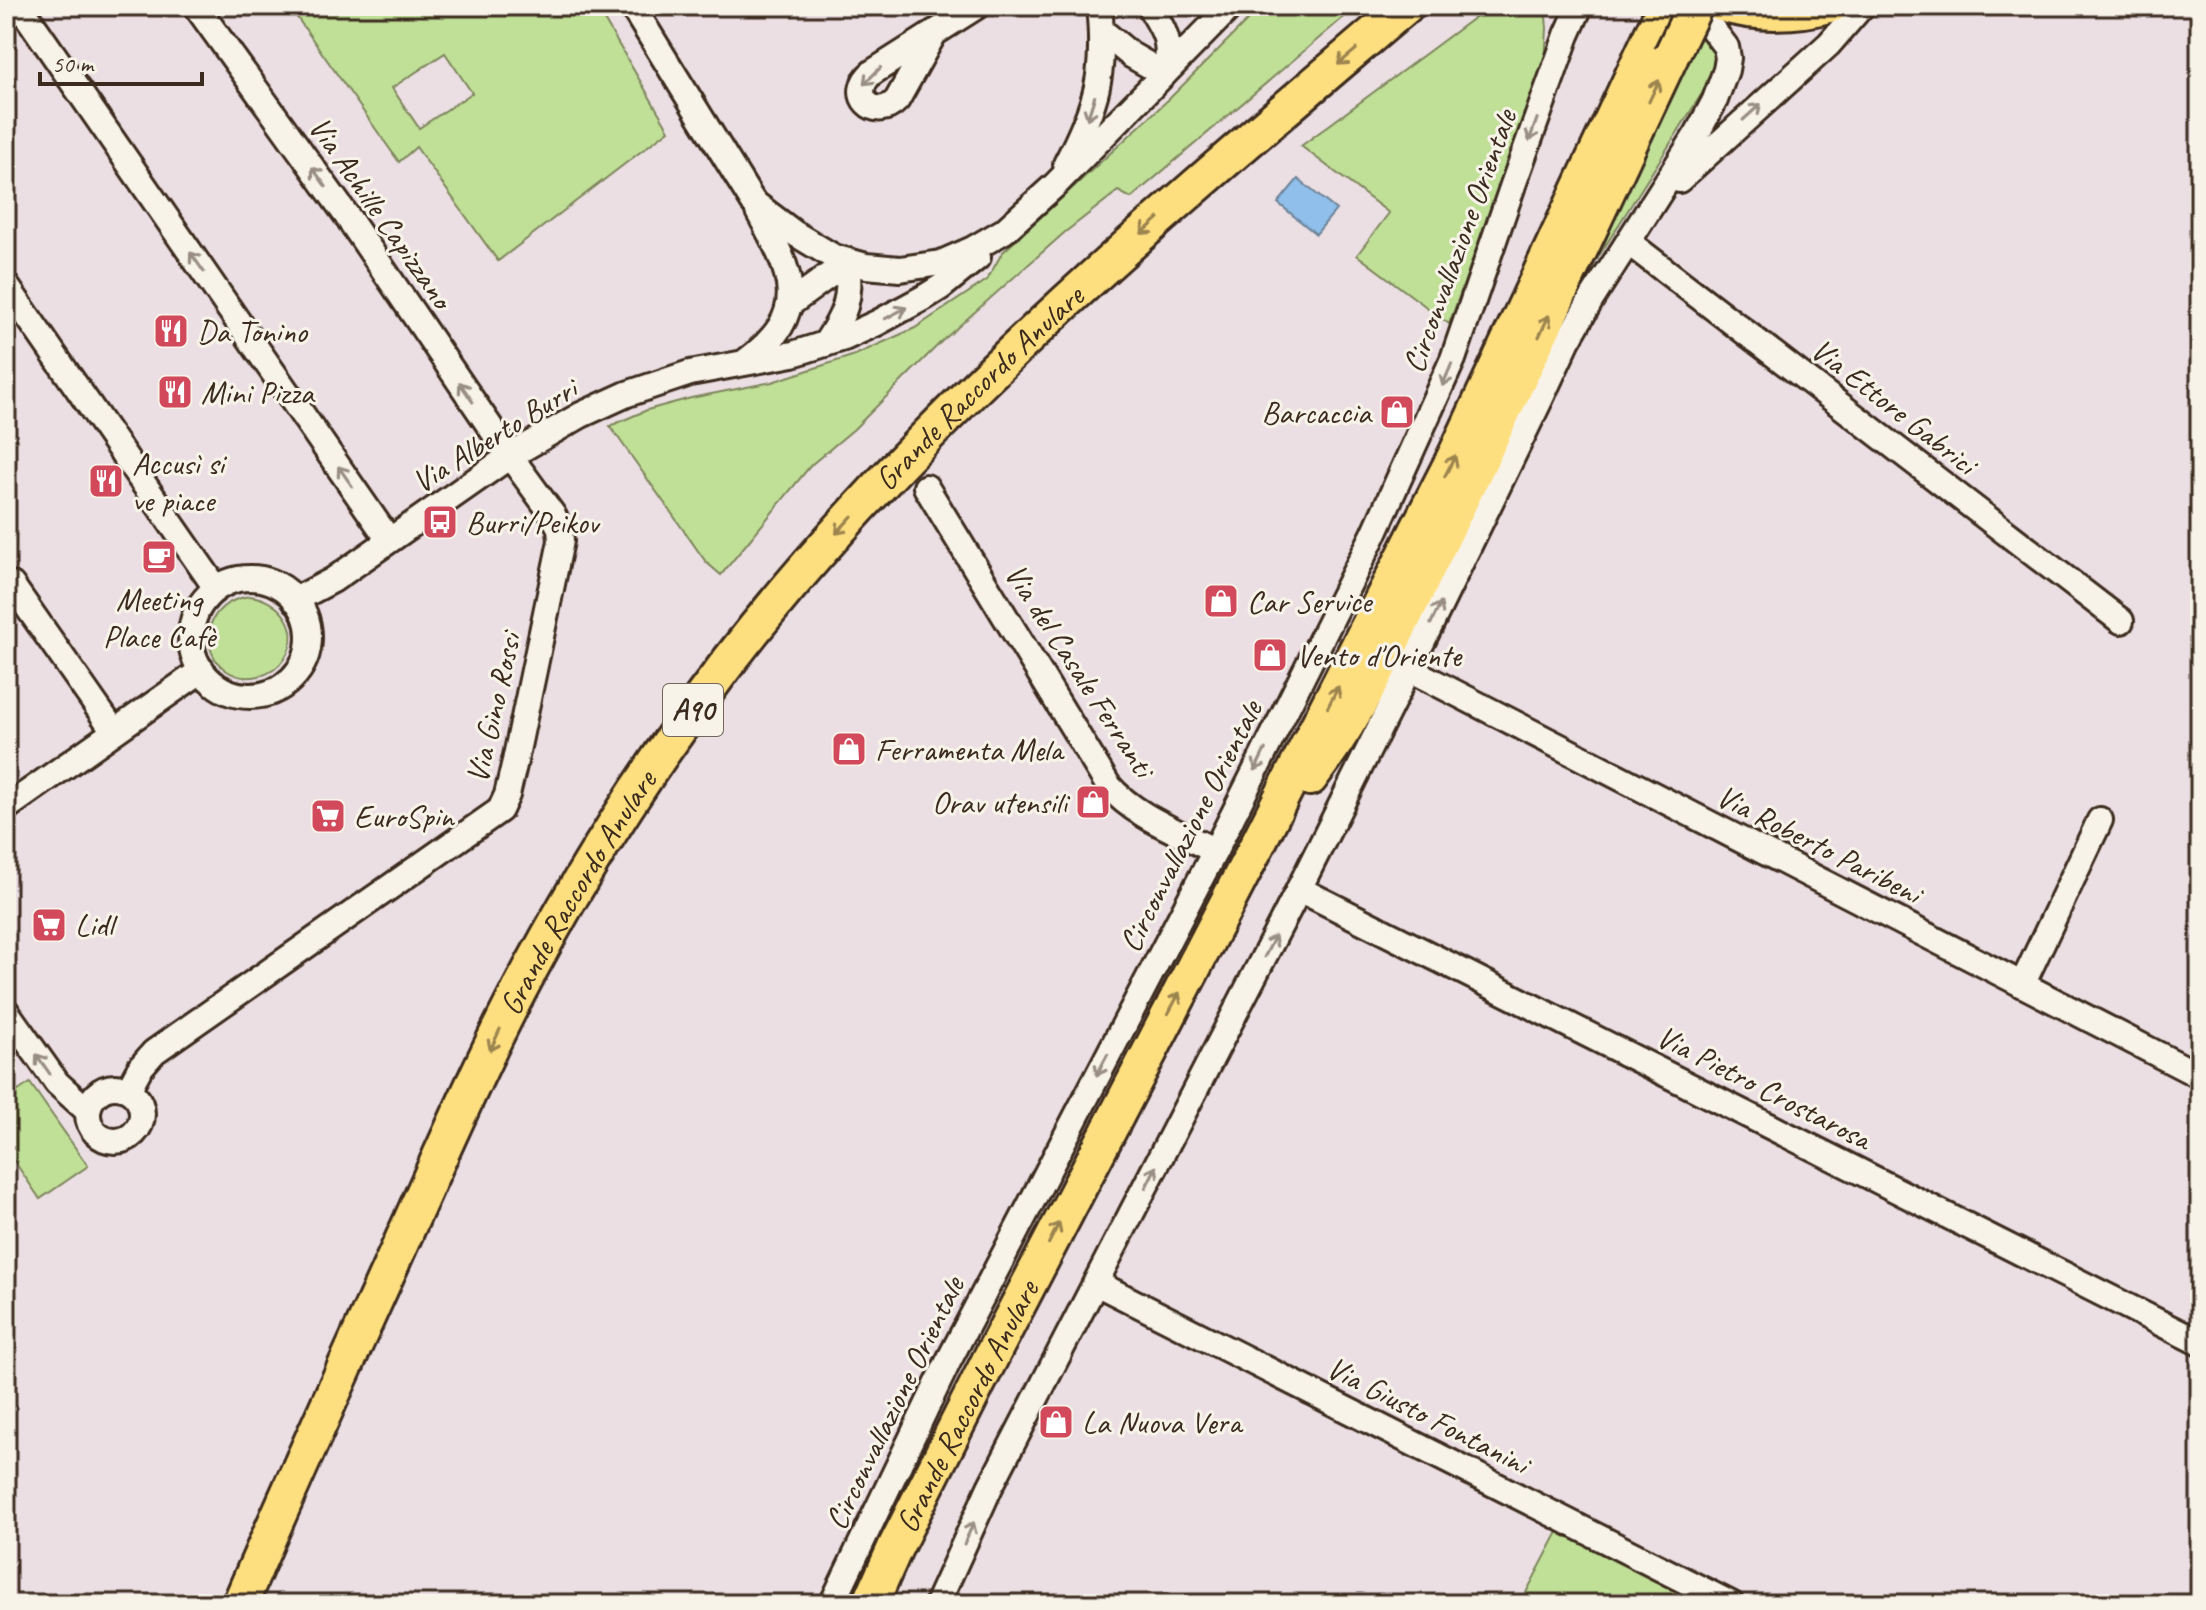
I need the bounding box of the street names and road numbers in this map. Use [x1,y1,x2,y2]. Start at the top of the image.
street label: Circonvallazione Orientale [1393,102,1527,378]
street label: Via Achille Capizzano [299,108,464,319]
street label: Grande Raccordo Anulare [866,275,1094,499]
street label: Via Ettore Gabrici [1803,329,1988,486]
street label: Via Alberto Burri [404,366,588,502]
street label: Via del Casale Ferranti [995,556,1166,788]
street label: Via Gino Rossi [456,625,531,787]
road number: A90 [663,684,723,736]
street label: Circonvallazione Orientale [1109,691,1273,959]
street label: Grande Raccordo Anulare [490,760,667,1022]
street label: Via Roberto Paribeni [1710,775,1931,915]
street label: Via Pietro Crostarosa [1650,1016,1880,1160]
street label: Circonvallazione Orientale [815,1268,975,1536]
street label: Grande Raccordo Anulare [886,1272,1049,1539]
street label: Via Giusto Fontanini [1320,1347,1539,1486]

